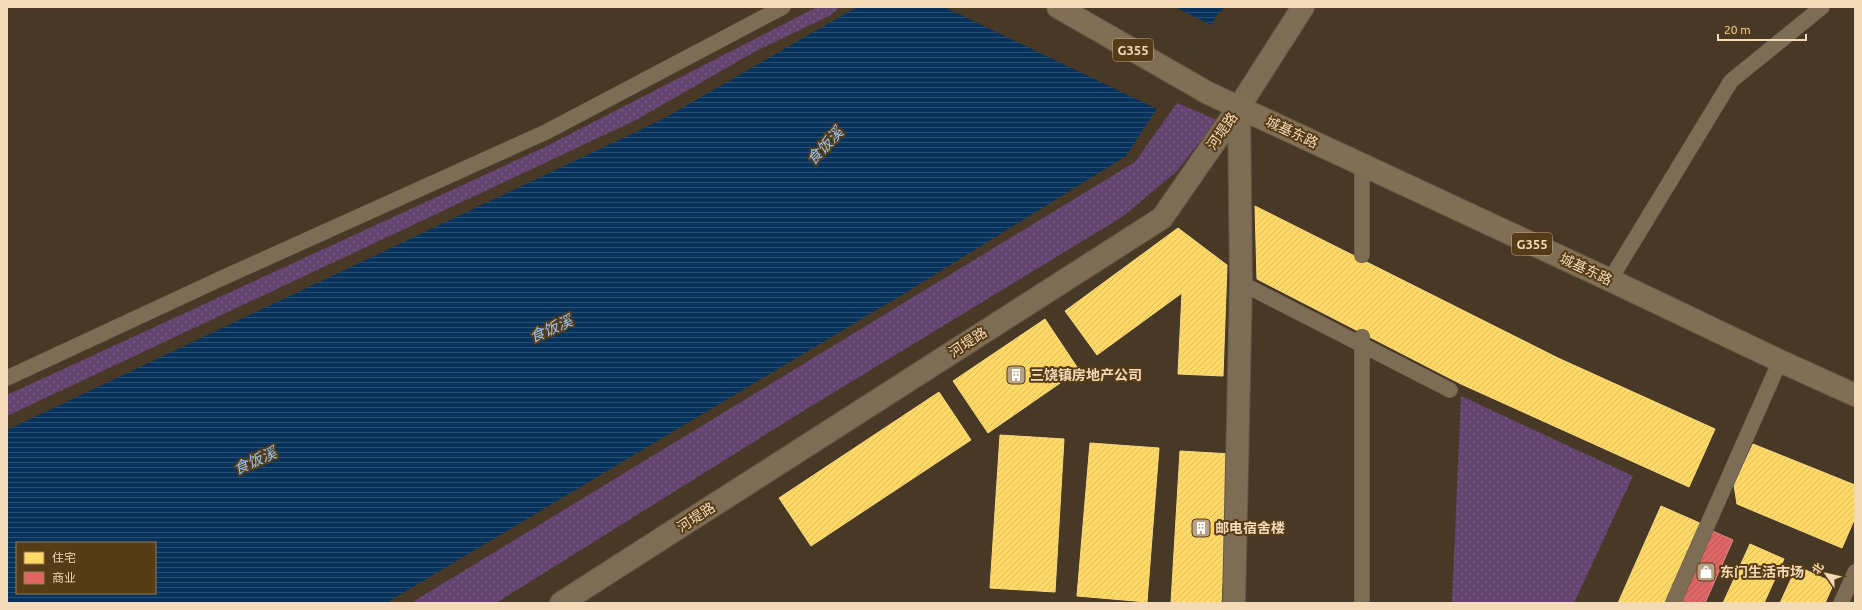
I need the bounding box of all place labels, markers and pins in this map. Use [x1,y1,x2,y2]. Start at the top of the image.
building icon: 三饶镇房地产公司 [1005,364,1027,386]
place label: 三饶镇房地产公司 [1030,367,1142,383]
building icon: 邮电宿舍楼 [1190,517,1212,539]
place label: 邮电宿舍楼 [1215,520,1285,536]
shop icon: 东门生活市场 [1695,561,1717,583]
place label: 东门生活市场 [1720,564,1804,580]

